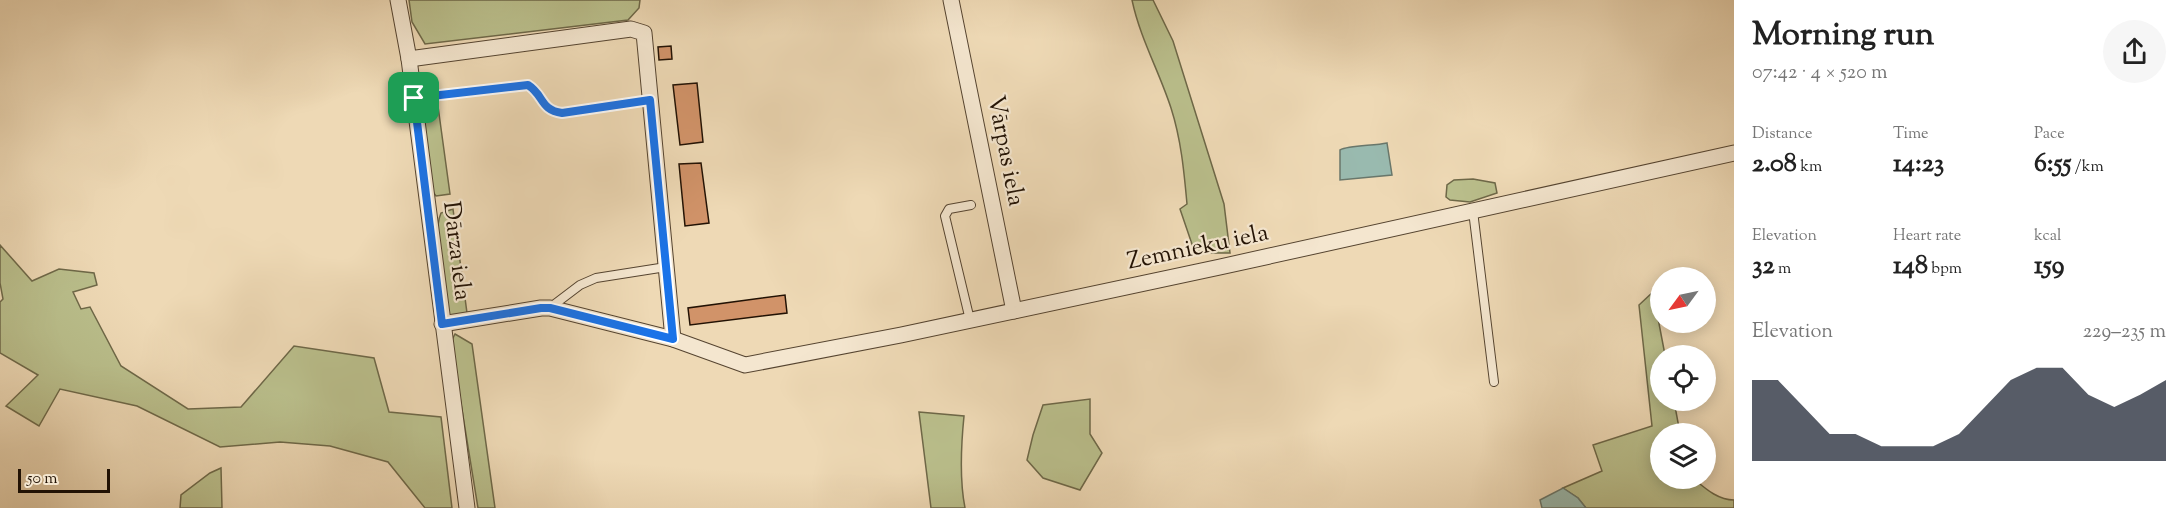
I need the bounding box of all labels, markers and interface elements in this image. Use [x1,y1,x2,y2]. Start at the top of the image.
text: Morning run [1752,12,1934,60]
button: share [2103,20,2166,83]
text: 07:42 · 4 × 520 m [1752,59,1888,88]
pin [388,72,439,123]
icon: arrive [397,81,430,114]
street label: Vārpas iela [978,93,1032,209]
text: Distance [1752,123,1812,146]
text: Time [1893,123,1929,146]
text: Pace [2034,123,2065,146]
text: 2.08 [1752,146,1797,183]
text: 14:23 [1893,146,1944,183]
text: 6:55 [2034,146,2071,183]
text: km [1797,156,1822,179]
text: /km [2071,156,2104,179]
street label: Dārza iela [433,200,479,302]
street label: Zemnieku iela [1124,216,1272,280]
text: Elevation [1752,225,1817,248]
text: Heart rate [1893,225,1961,248]
text: kcal [2034,225,2062,248]
text: 32 [1752,248,1775,285]
text: 148 [1893,248,1928,285]
text: 159 [2034,248,2064,285]
text: m [1775,258,1791,281]
text: bpm [1928,258,1962,281]
north arrow [1650,267,1716,333]
map controls [1650,267,1716,489]
text: Elevation [1752,318,1833,347]
text: 229–235 m [2083,318,2166,347]
button: locate [1650,345,1716,411]
button: layers [1650,423,1716,489]
scale bar [18,466,110,494]
text: 50 m [27,468,58,491]

